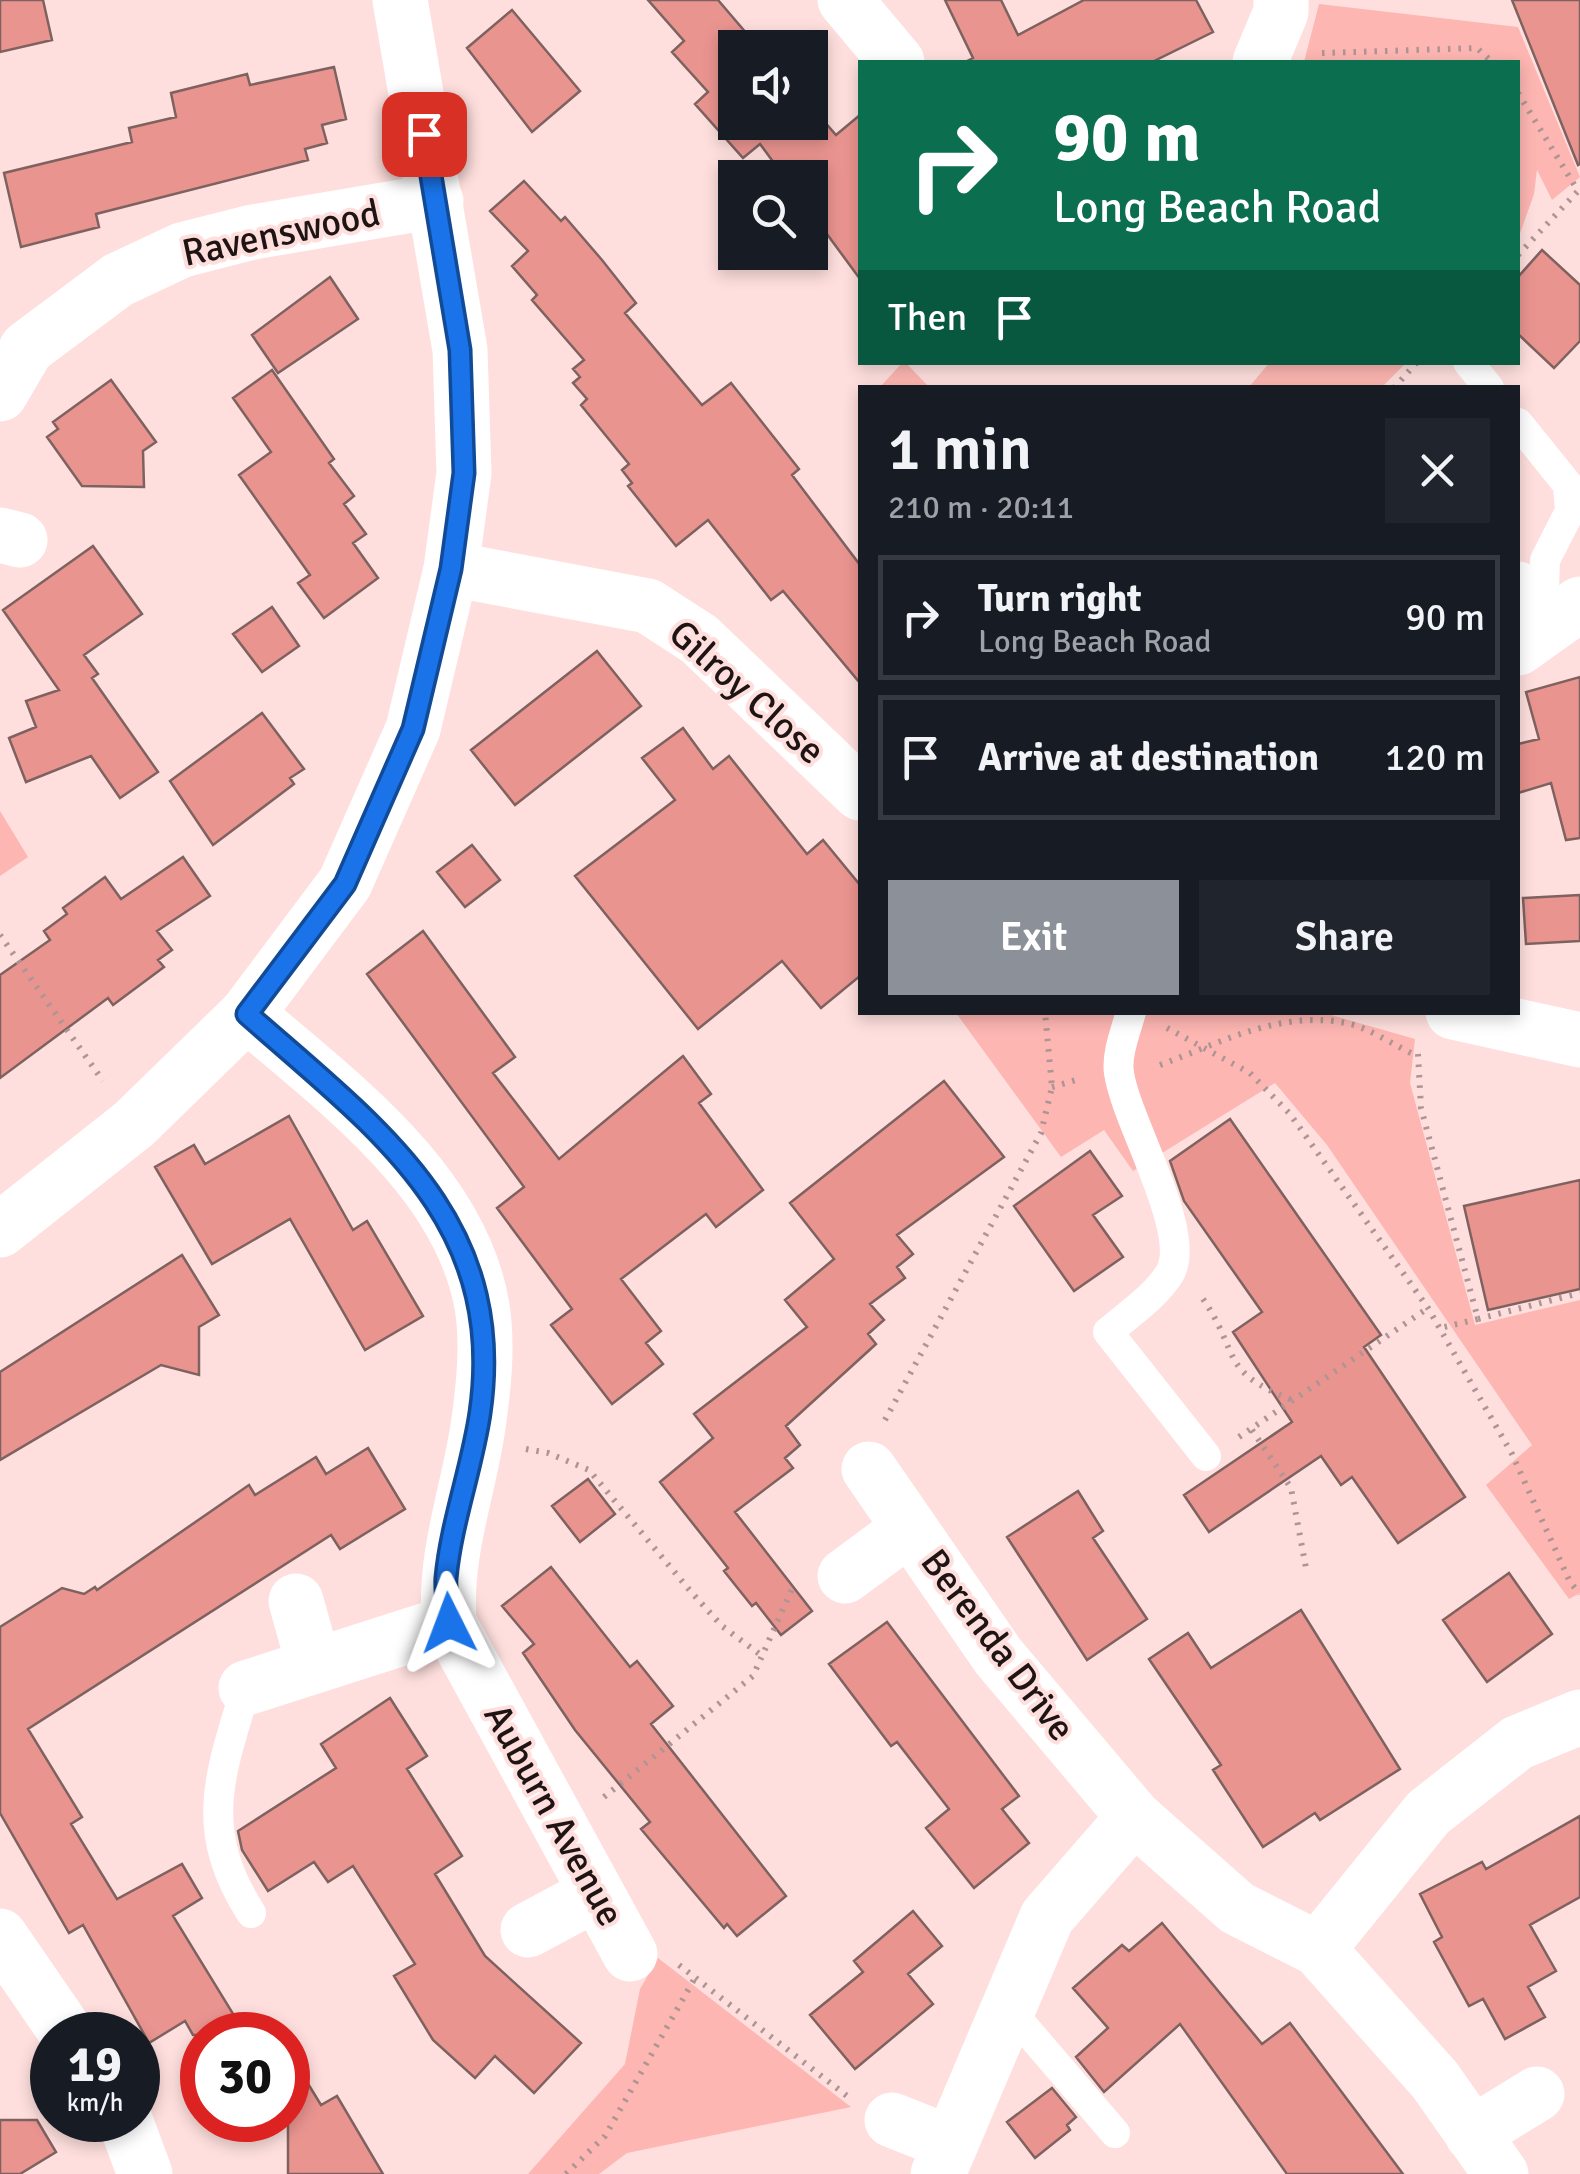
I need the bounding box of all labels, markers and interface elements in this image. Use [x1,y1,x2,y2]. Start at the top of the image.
map controls [718,30,828,270]
button: sound [718,30,828,140]
pin [382,92,467,177]
text: 90 m [1053,94,1201,180]
icon: right [888,100,1018,230]
icon: arrive [397,107,452,162]
button: search [718,160,828,270]
text: Long Beach Road [1053,180,1381,235]
street label: Ravenswood [178,189,384,277]
icon: arrive [987,290,1042,345]
text: Then [888,294,967,341]
text: 1 min [888,413,1032,487]
button: close [1385,418,1490,523]
text: 210 m · 20:11 [888,488,1074,527]
text: Turn right [978,575,1142,622]
icon: right [893,590,948,645]
text: 90 m [1405,594,1485,641]
street label: Gilroy Close [659,610,835,774]
text: Long Beach Road [978,622,1211,661]
icon: arrive [893,730,948,785]
text: Arrive at destination [978,734,1319,781]
text: 120 m [1385,734,1485,781]
button: Exit [888,880,1179,995]
button: Share [1199,880,1490,995]
street label: Berenda Drive [911,1540,1085,1750]
position arrow [397,1571,501,1675]
street label: Auburn Avenue [474,1696,634,1934]
speed limit sign: 30 [180,2012,310,2142]
text: 19 [68,2034,122,2096]
text: km/h [67,2087,123,2118]

